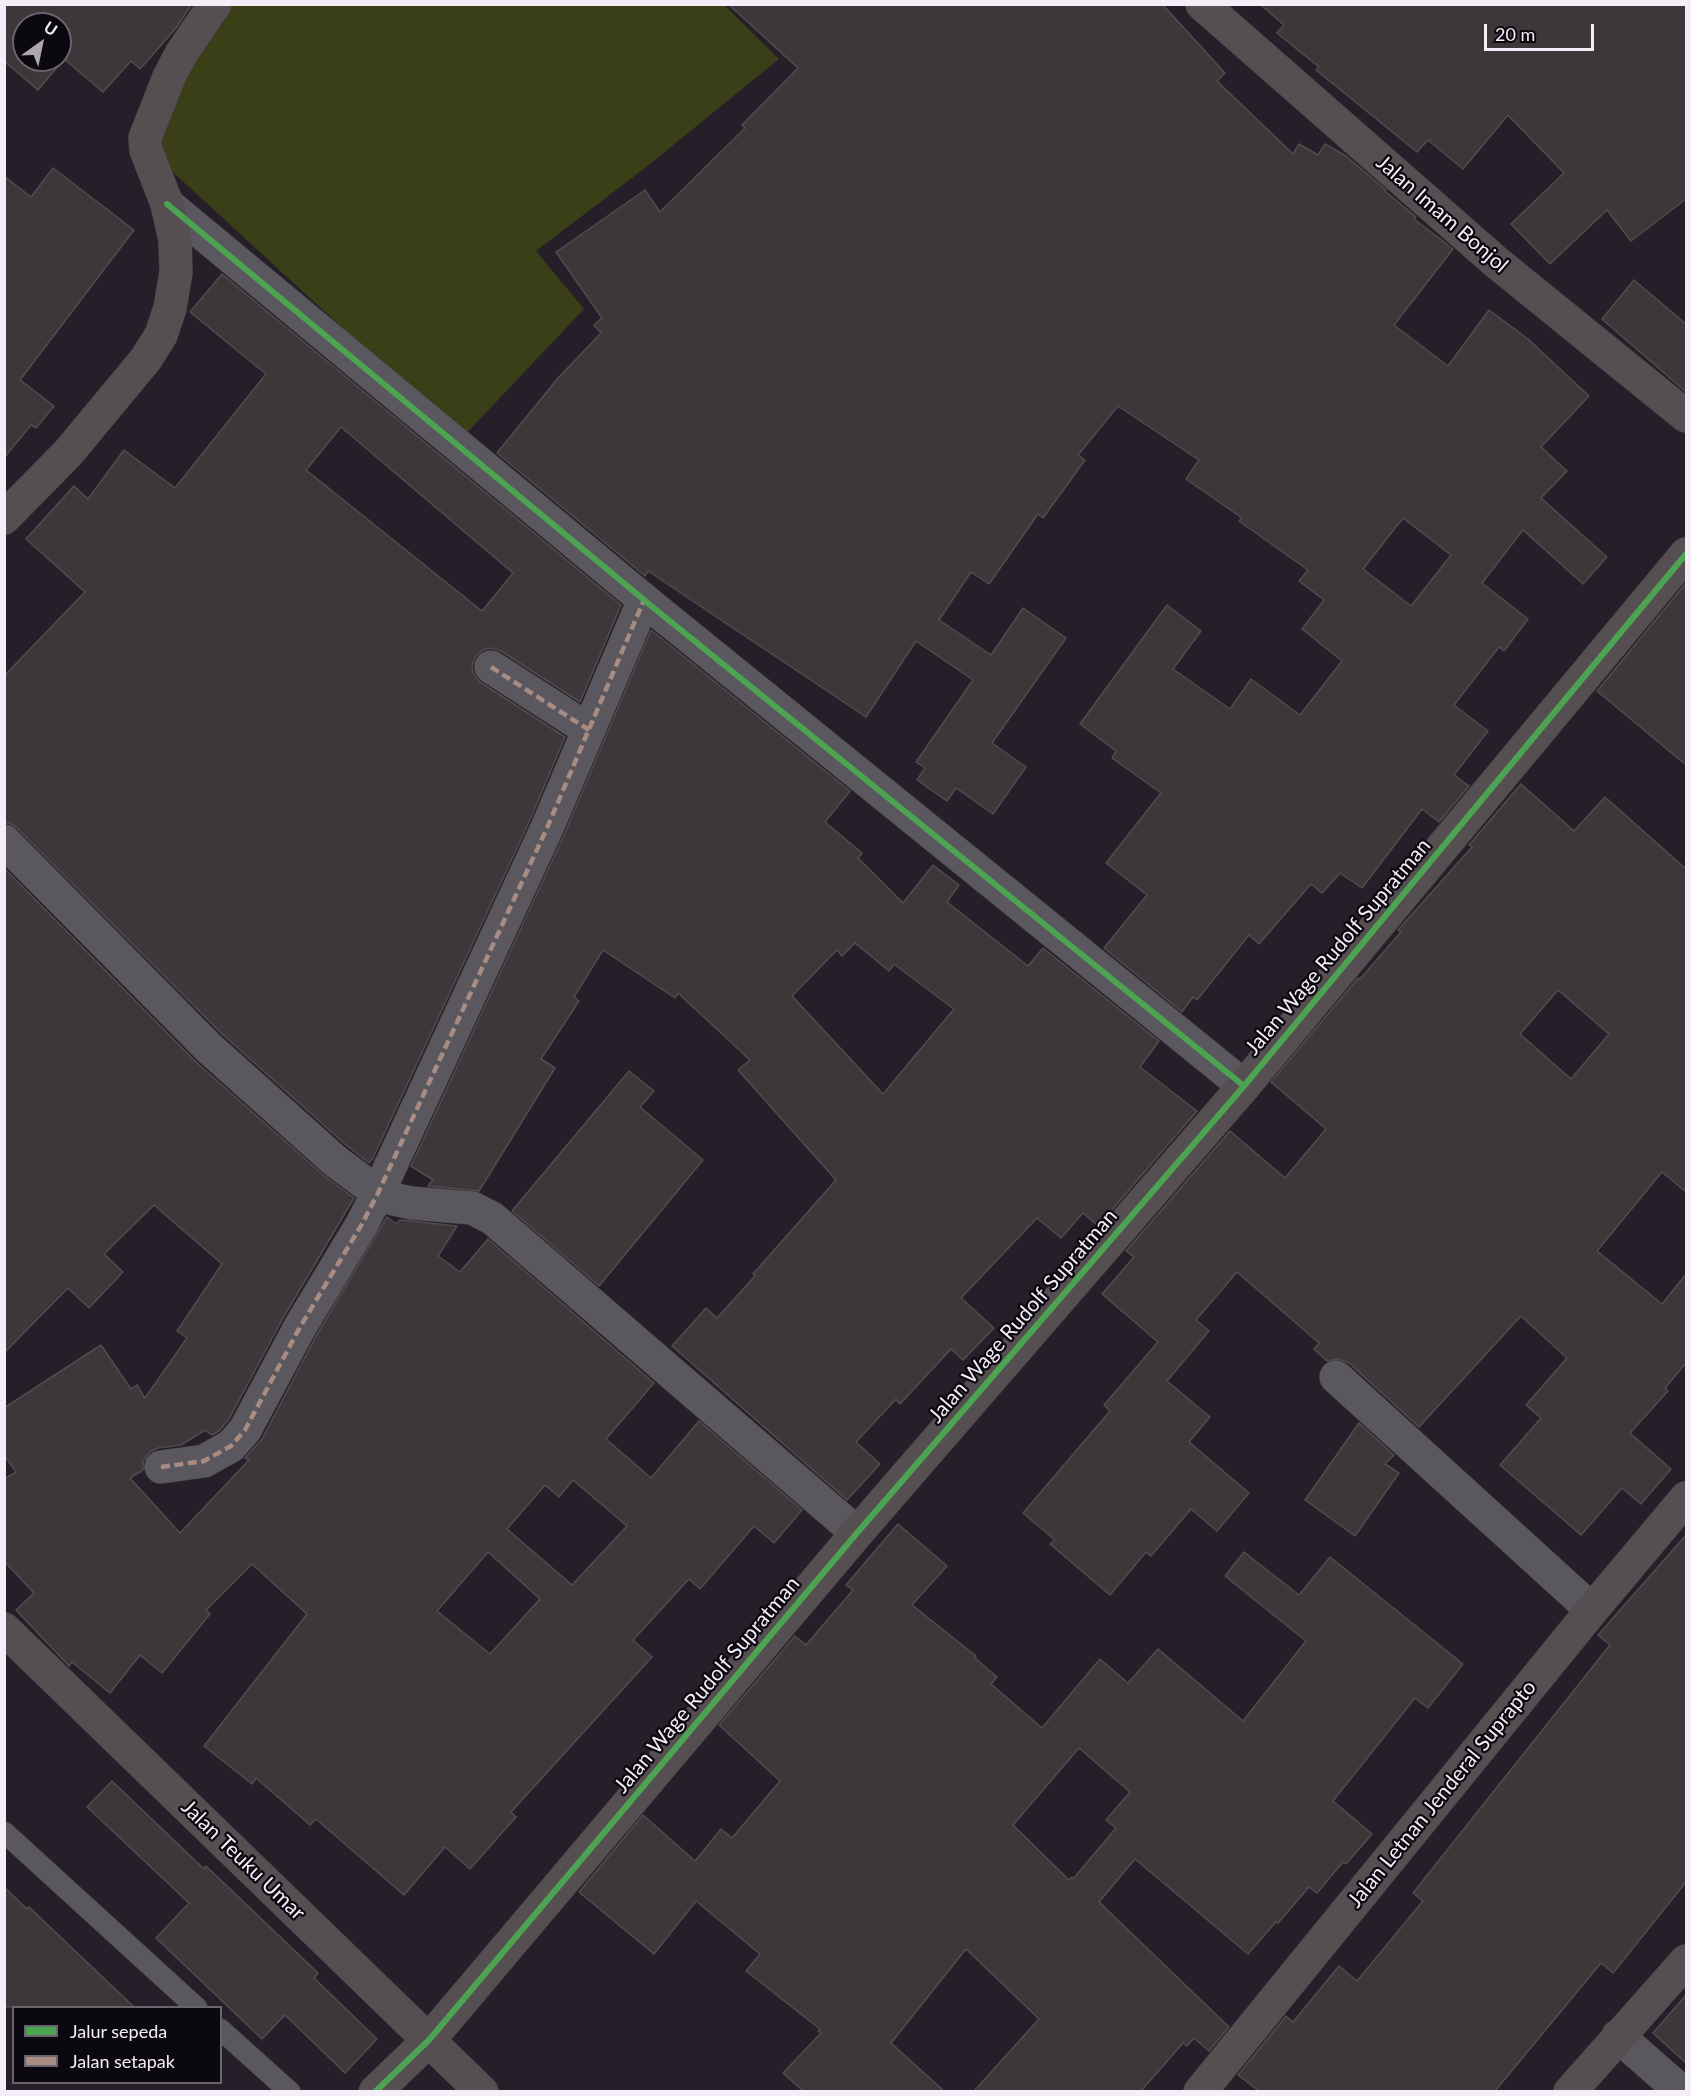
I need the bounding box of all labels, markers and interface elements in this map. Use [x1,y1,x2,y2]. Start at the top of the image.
north arrow [12,12,72,72]
scale bar [1487,12,1596,50]
text: U [41,17,61,39]
text: 20 m [1495,23,1535,45]
street label: Jalan Imam Bonjol [1371,150,1513,278]
street label: Jalan Wage Rudolf Supratman [1240,834,1436,1060]
street label: Jalan Wage Rudolf Supratman [923,1204,1123,1428]
street label: Jalan Wage Rudolf Supratman [609,1572,805,1798]
street label: Jalan Letnan Jenderal Suprapto [1342,1675,1542,1913]
street label: Jalan Teuku Umar [176,1795,310,1925]
legend [12,2006,222,2084]
text: Jalur sepeda [70,2020,167,2042]
text: Jalan setapak [70,2050,175,2072]

